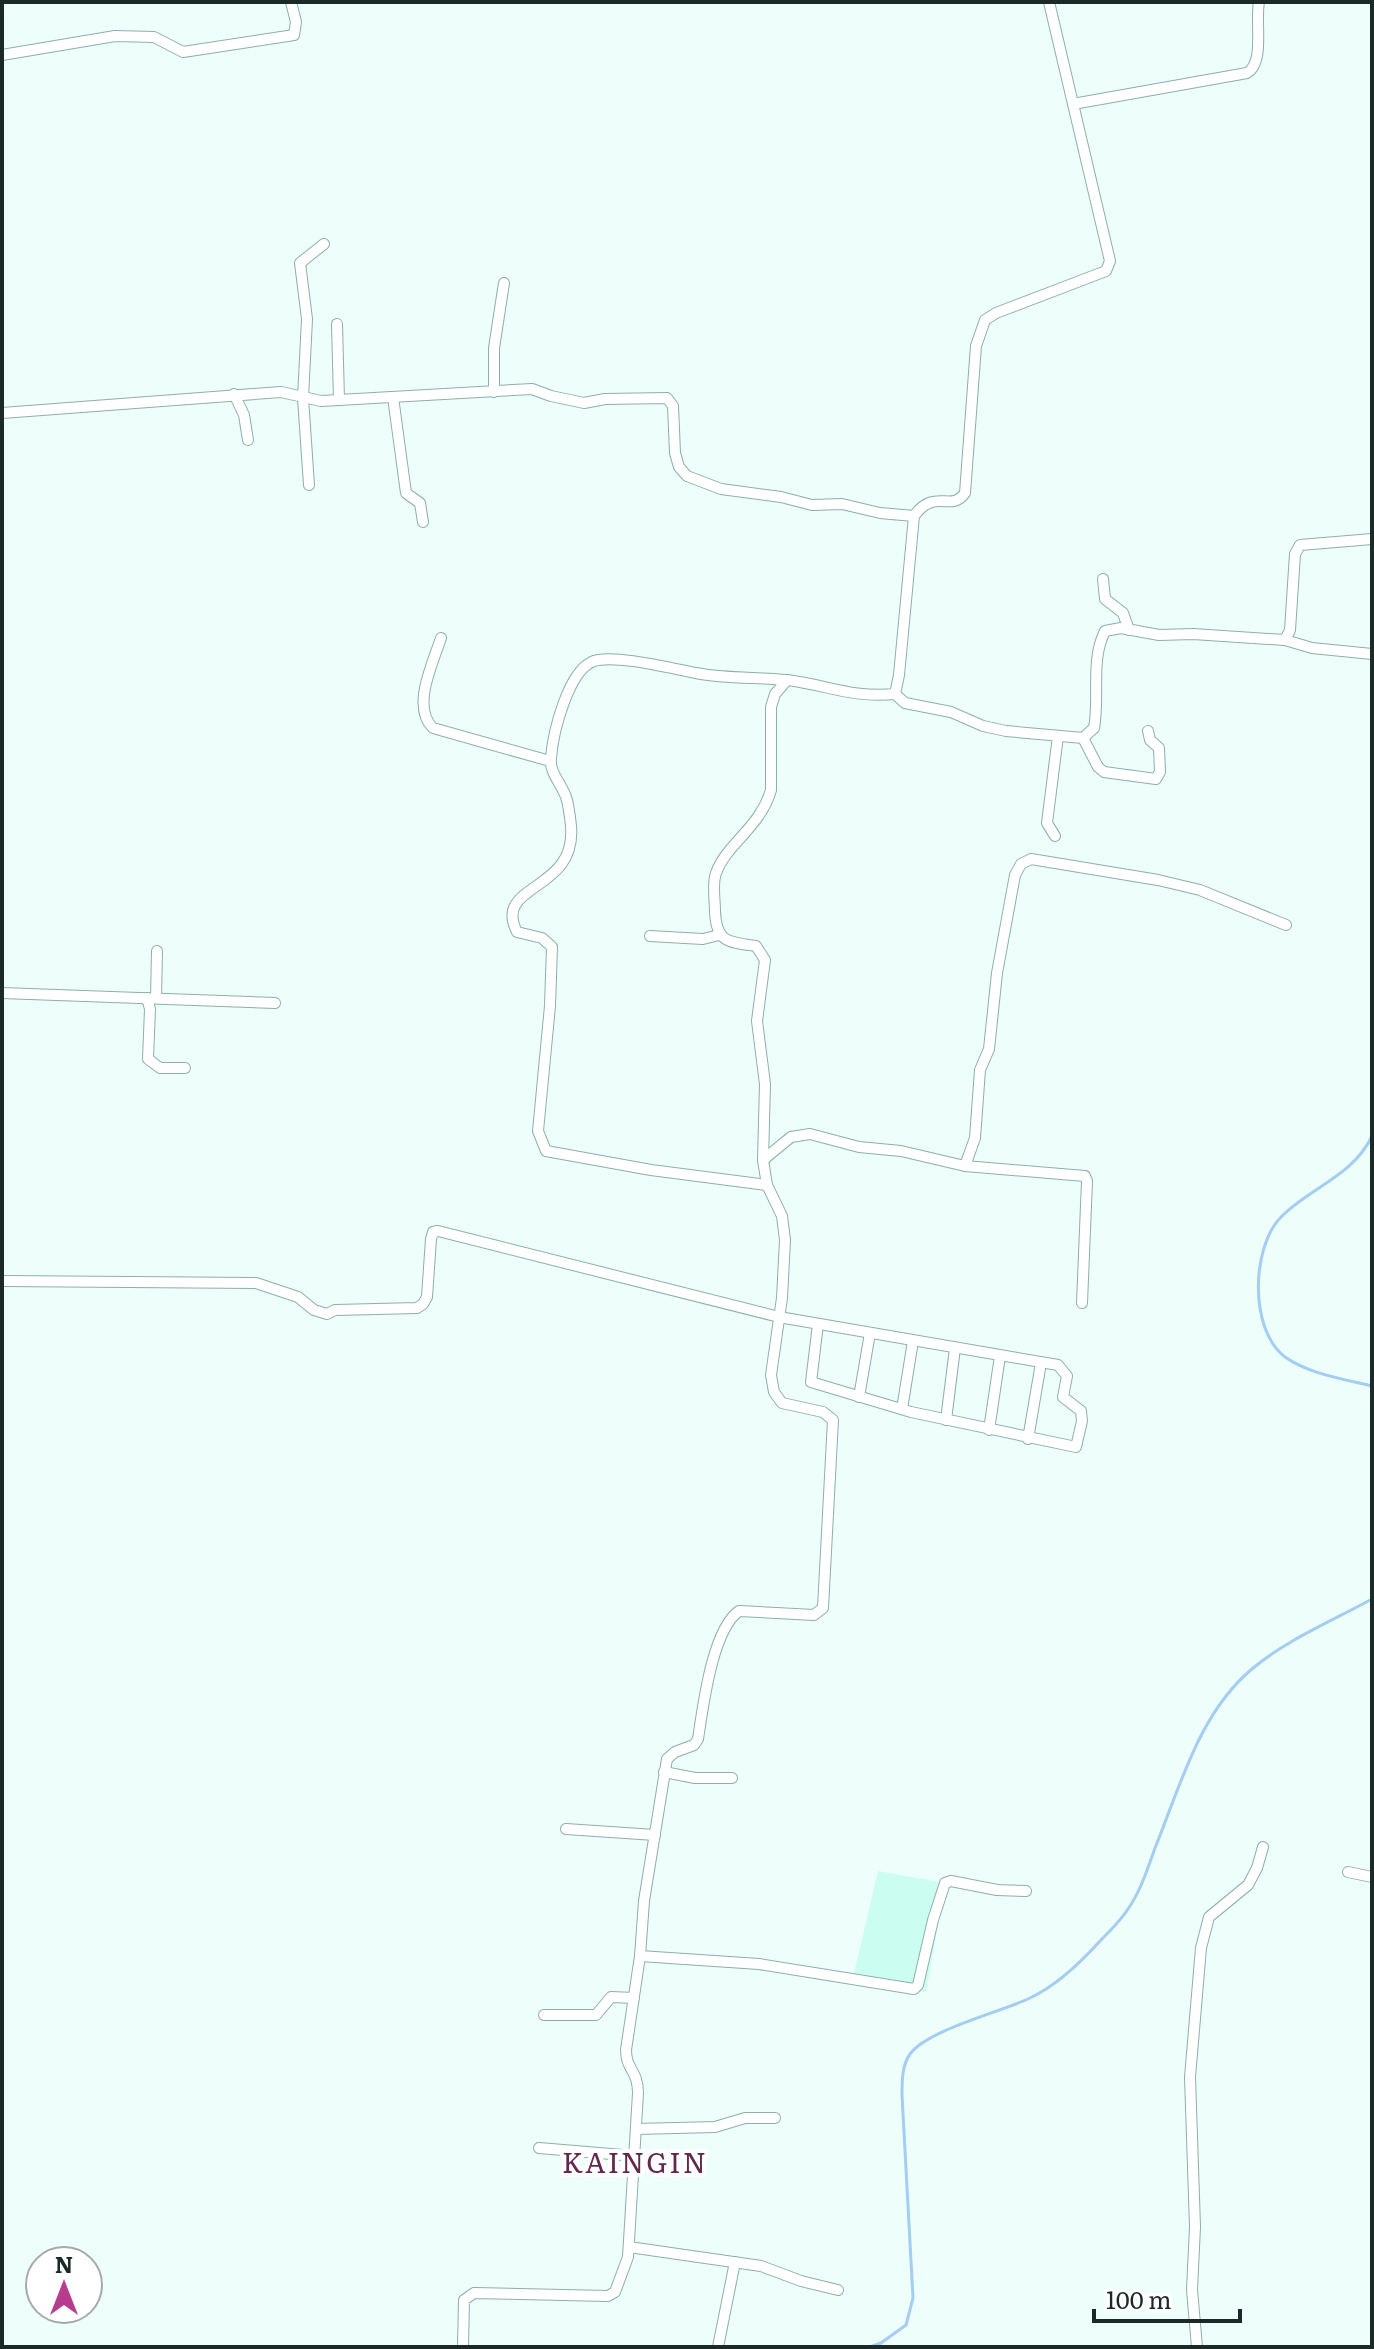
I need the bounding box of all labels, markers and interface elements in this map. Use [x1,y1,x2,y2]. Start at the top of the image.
district label: KAINGIN [562,2140,708,2182]
north arrow [24,2245,104,2325]
text: N [55,2247,73,2280]
scale bar [1094,2273,1240,2323]
text: 100 m [1106,2281,1172,2316]

